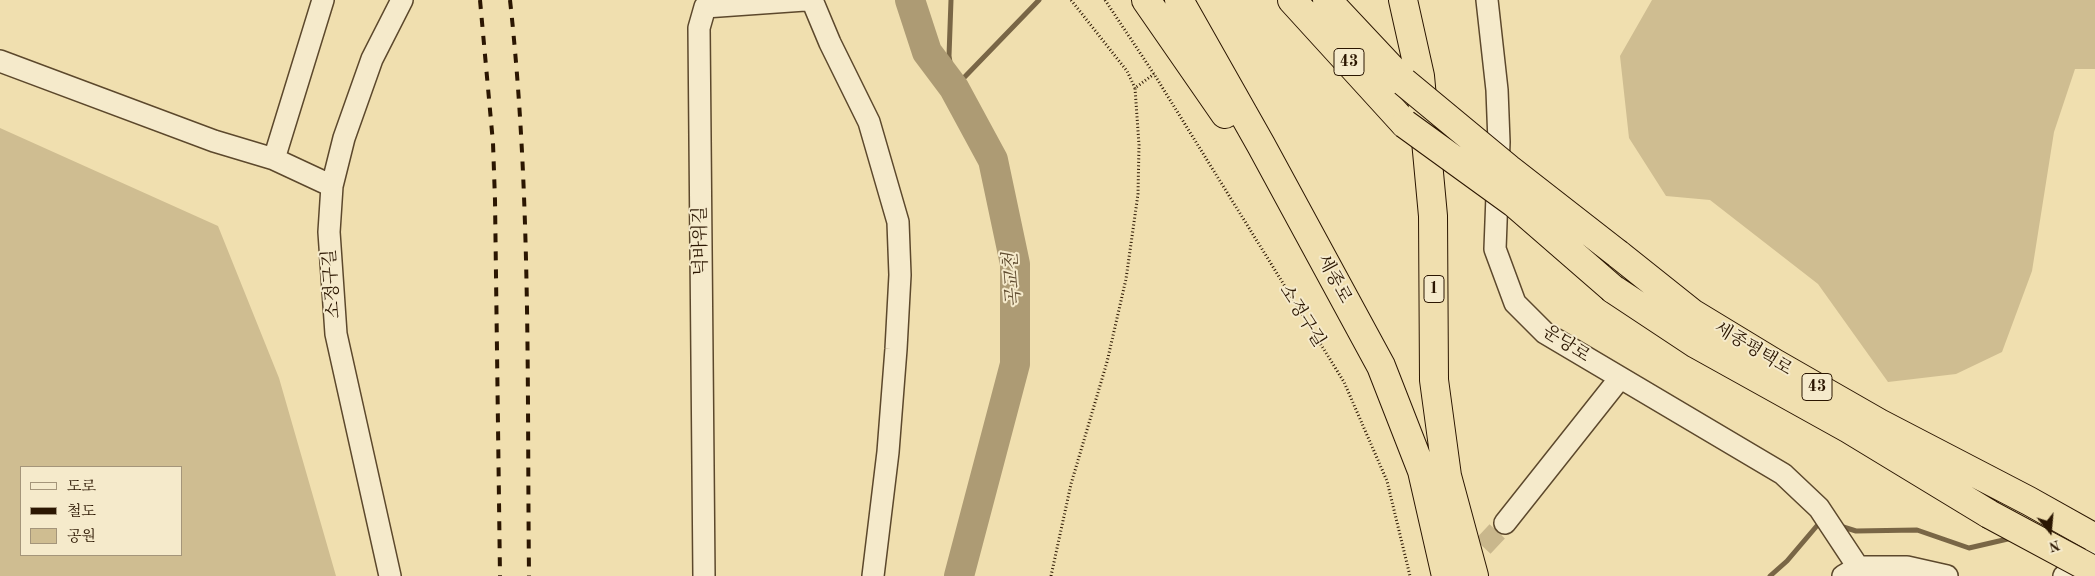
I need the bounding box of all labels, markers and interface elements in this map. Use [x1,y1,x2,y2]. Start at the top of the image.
road number: 43 [1334,48,1364,76]
street label: 넉바위길 [690,206,712,276]
street label: 소정구길 [319,249,345,319]
street label: 세종로 [1312,251,1356,307]
water label: 곡교천 [1000,252,1026,308]
road number: 1 [1424,276,1444,302]
street label: 소정구길 [1274,281,1330,351]
street label: 세종평택로 [1710,317,1796,381]
street label: 운당로 [1538,321,1594,367]
road number: 43 [1802,374,1832,401]
legend [20,466,182,556]
text: 도로 [67,480,96,495]
text: 철도 [67,505,96,520]
north arrow [2025,506,2075,556]
text: 공원 [67,530,96,545]
text: N [2047,537,2062,554]

